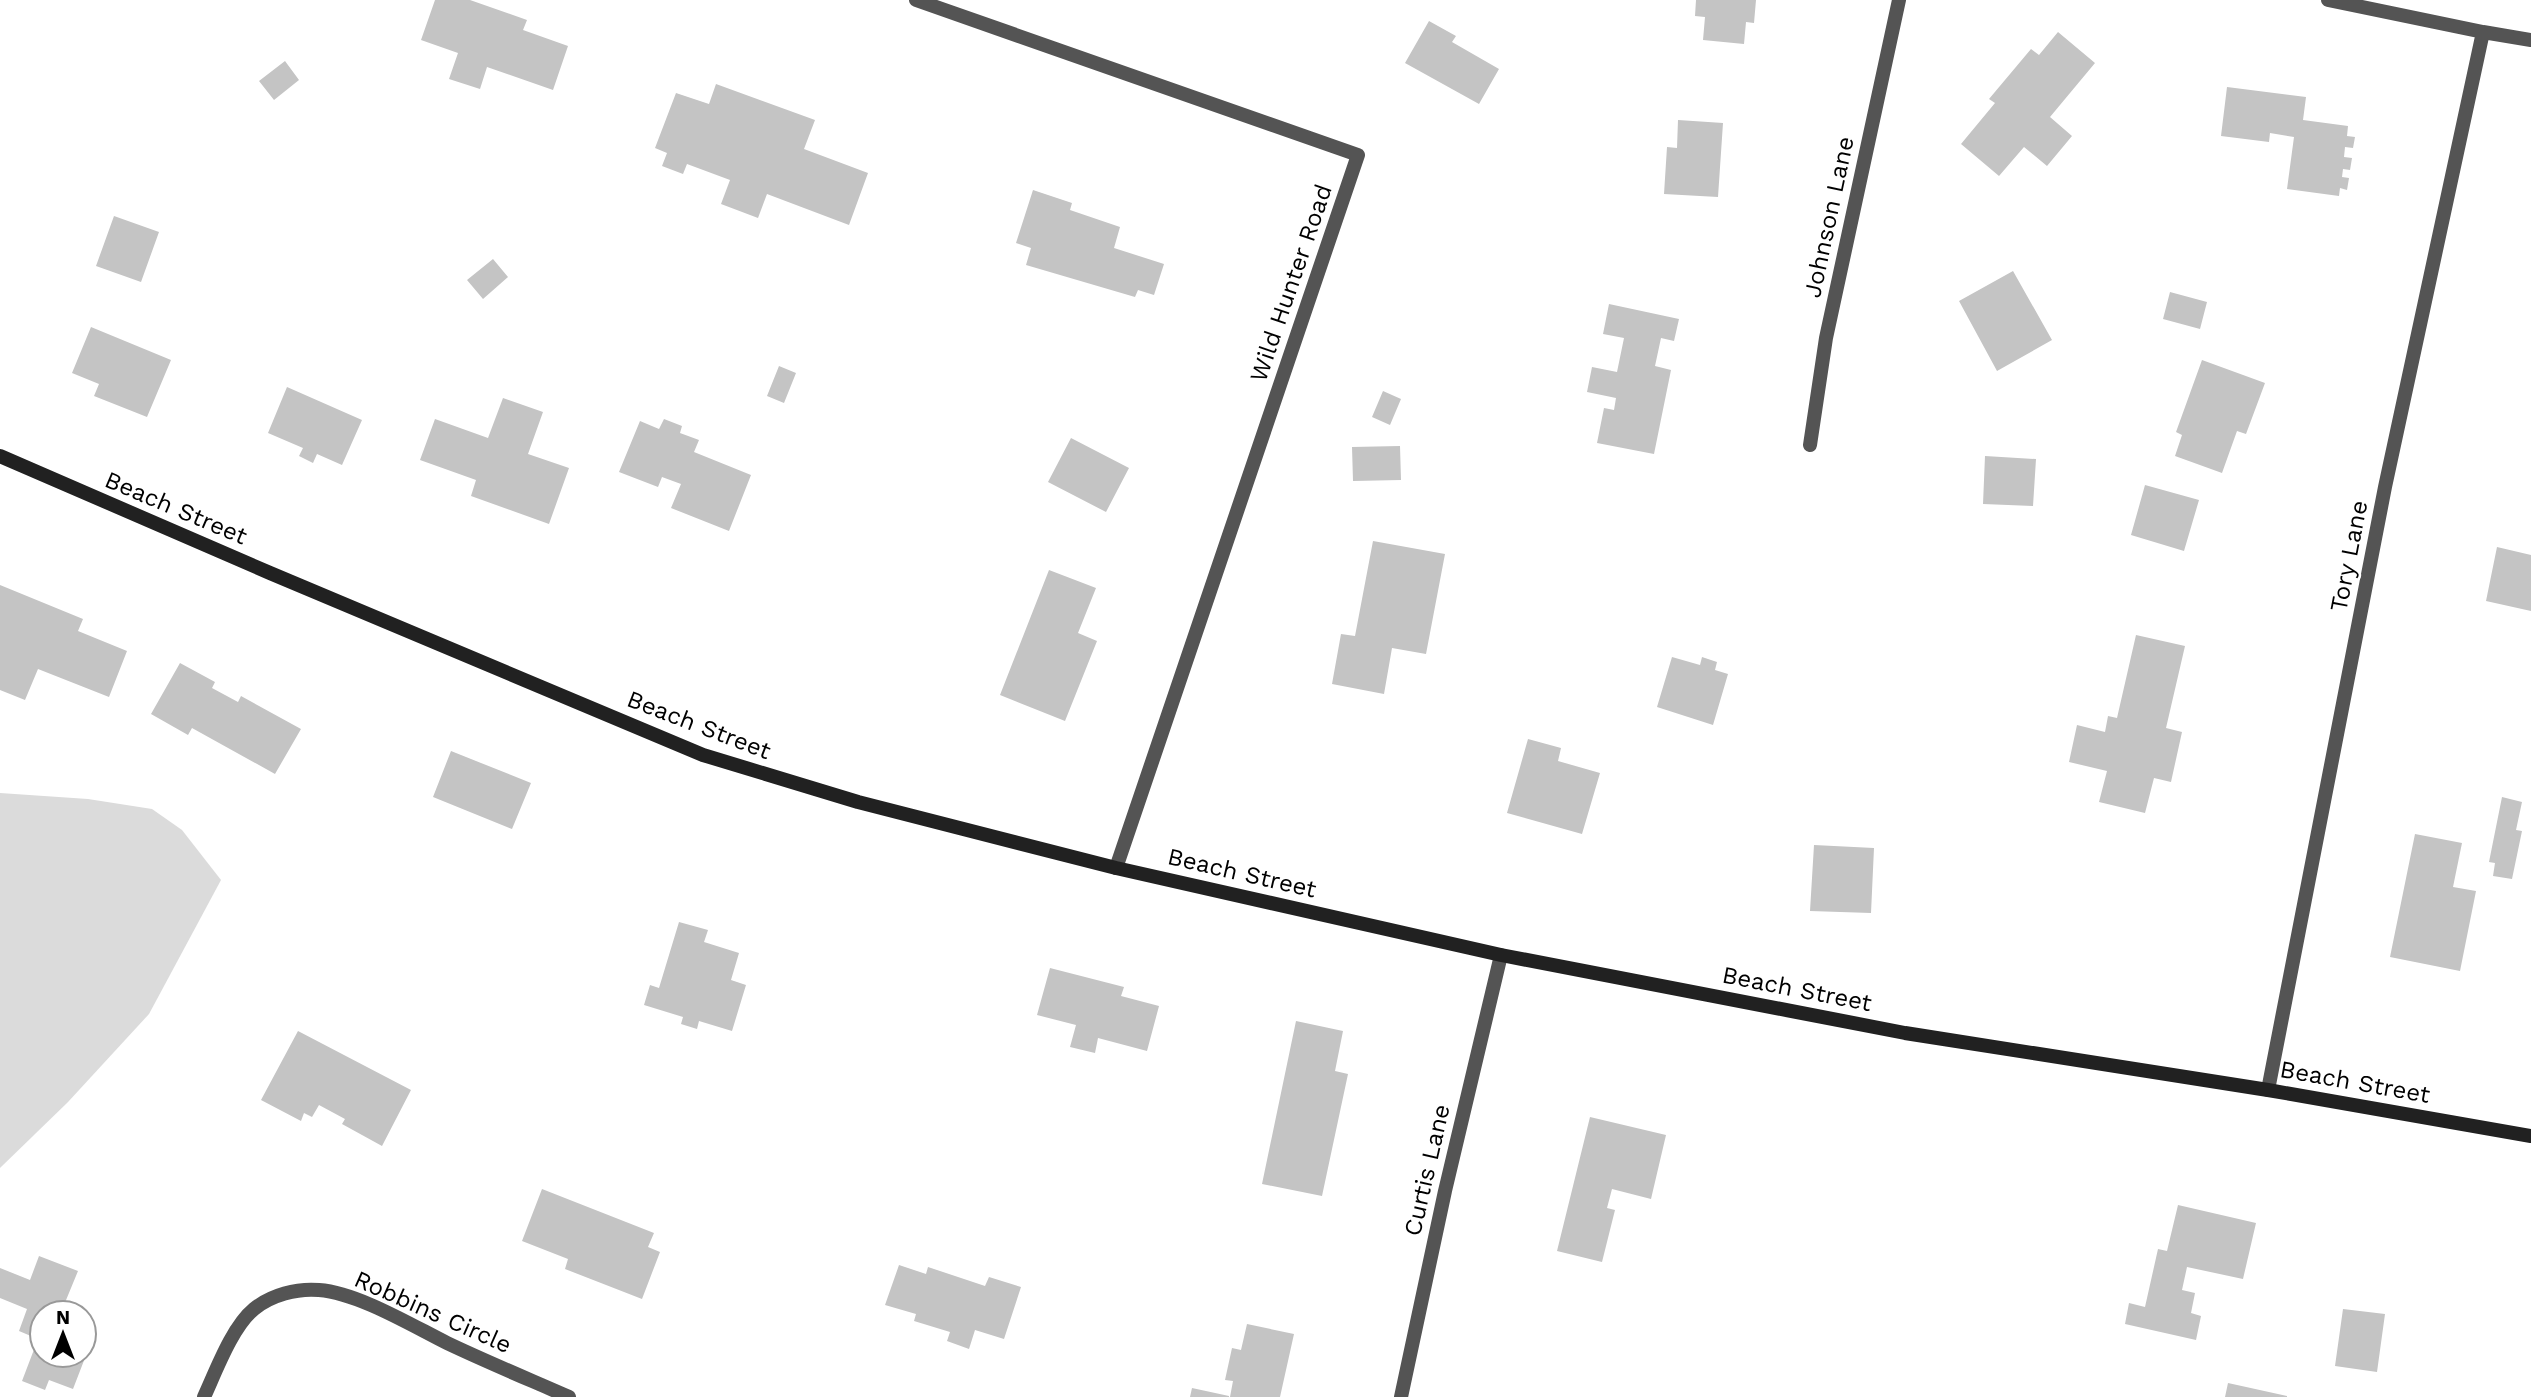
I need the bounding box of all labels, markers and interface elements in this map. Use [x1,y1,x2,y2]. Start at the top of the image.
street label: Johnson Lane [1798,134,1860,300]
street label: Wild Hunter Road [1244,181,1338,385]
street label: Beach Street [101,465,251,551]
street label: Tory Lane [2325,498,2373,614]
street label: Beach Street [623,685,775,765]
street label: Beach Street [1165,842,1319,904]
street label: Beach Street [1720,961,1874,1017]
street label: Beach Street [2278,1055,2432,1109]
street label: Curtis Lane [1398,1101,1456,1239]
street label: Robbins Circle [350,1265,516,1359]
north arrow [28,1299,98,1369]
text: N [56,1306,70,1329]

